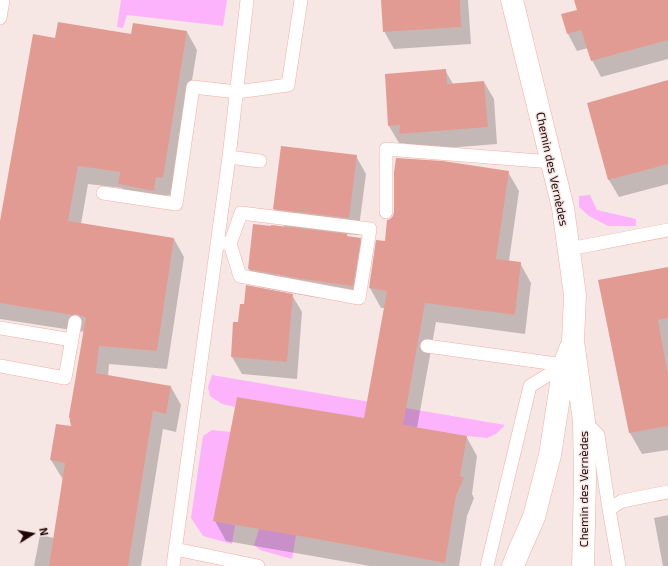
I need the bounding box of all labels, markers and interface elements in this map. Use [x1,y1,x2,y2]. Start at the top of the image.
street label: Chemin des Vernèdes [533,111,571,227]
street label: Chemin des Vernèdes [577,431,591,547]
north arrow [12,514,52,554]
text: N [37,526,51,537]

